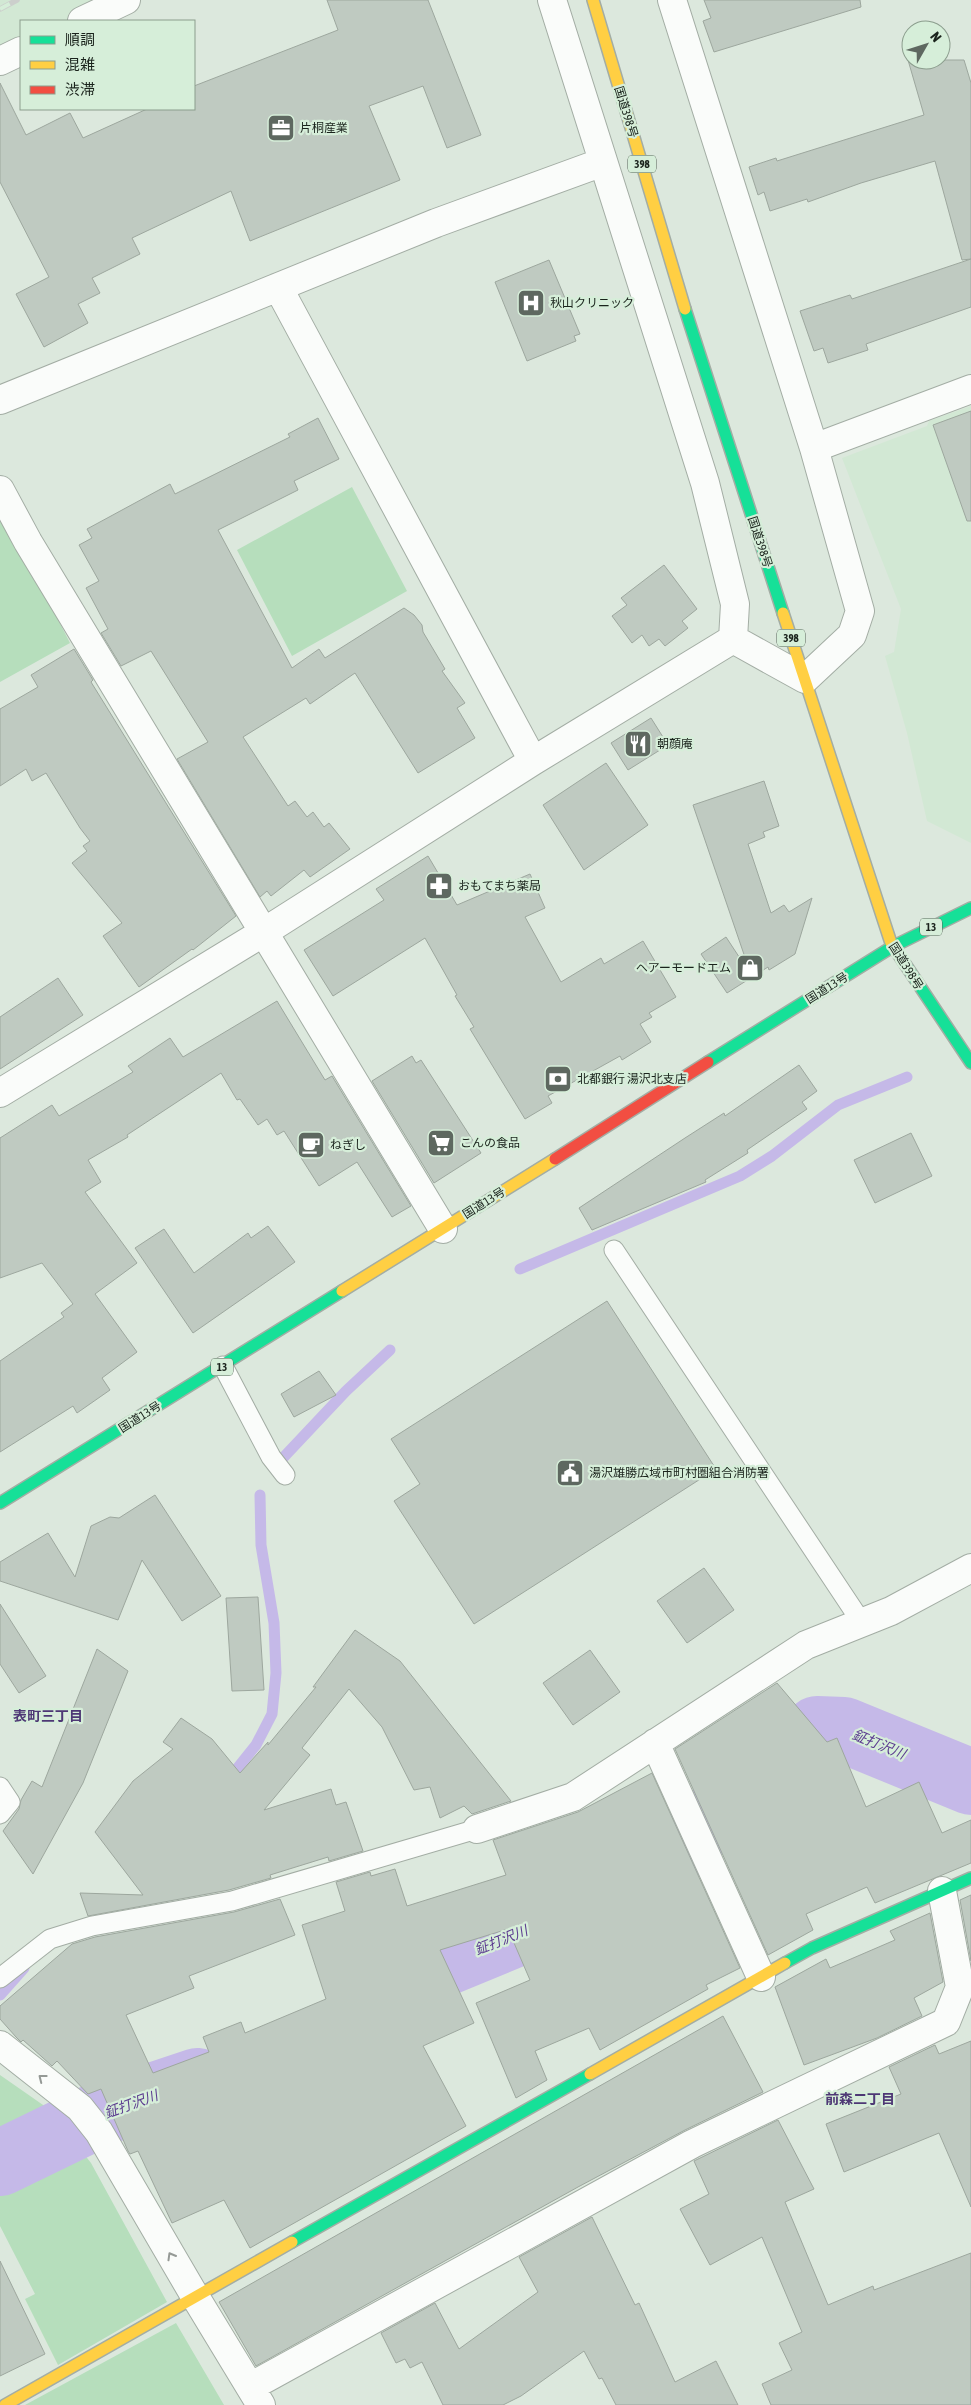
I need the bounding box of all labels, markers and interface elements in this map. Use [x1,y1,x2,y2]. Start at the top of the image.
legend [20,20,195,110]
north arrow [901,20,951,70]
text: N [927,29,945,45]
text: 順調 [65,31,95,48]
text: 混雑 [65,56,95,73]
text: 渋滞 [65,81,95,98]
street label: 国道398号 [612,85,640,139]
office icon: 片桐産業 [266,113,296,143]
place label: 片桐産業 [300,121,348,135]
road number: 398 [628,156,656,172]
hospital icon: 秋山クリニック [516,288,546,318]
place label: 秋山クリニック [550,296,634,310]
street label: 国道398号 [745,515,775,569]
road number: 398 [777,630,805,646]
restaurant icon: 朝顔庵 [623,729,653,759]
place label: 朝顔庵 [657,737,693,751]
pharmacy icon: おもてまち薬局 [424,871,454,901]
place label: おもてまち薬局 [458,879,541,893]
road number: 13 [920,919,942,936]
street label: 国道398号 [886,940,926,992]
shop icon: ヘアーモードエム [735,953,765,983]
place label: ヘアーモードエム [636,961,731,975]
street label: 国道13号 [803,970,851,1006]
bank icon: 北都銀行 湯沢北支店 [543,1064,573,1094]
place label: 北都銀行 湯沢北支店 [577,1072,687,1086]
supermarket icon: こんの食品 [426,1128,456,1158]
cafe icon: ねぎし [296,1130,326,1160]
place label: こんの食品 [460,1136,520,1150]
place label: ねぎし [330,1138,366,1152]
street label: 国道13号 [460,1185,508,1221]
road number: 13 [211,1358,233,1375]
street label: 国道13号 [116,1399,164,1435]
public building icon: 湯沢雄勝広域市町村圏組合消防署 [555,1458,585,1488]
place label: 湯沢雄勝広域市町村圏組合消防署 [589,1466,769,1480]
district label: 表町三丁目 [13,1708,83,1724]
water label: 鉦打沢川 [850,1726,910,1763]
water label: 鉦打沢川 [472,1921,532,1958]
one-way arrow [38,2075,48,2084]
water label: 鉦打沢川 [102,2086,162,2121]
district label: 前森二丁目 [825,2091,895,2107]
one-way arrow [168,2253,178,2262]

